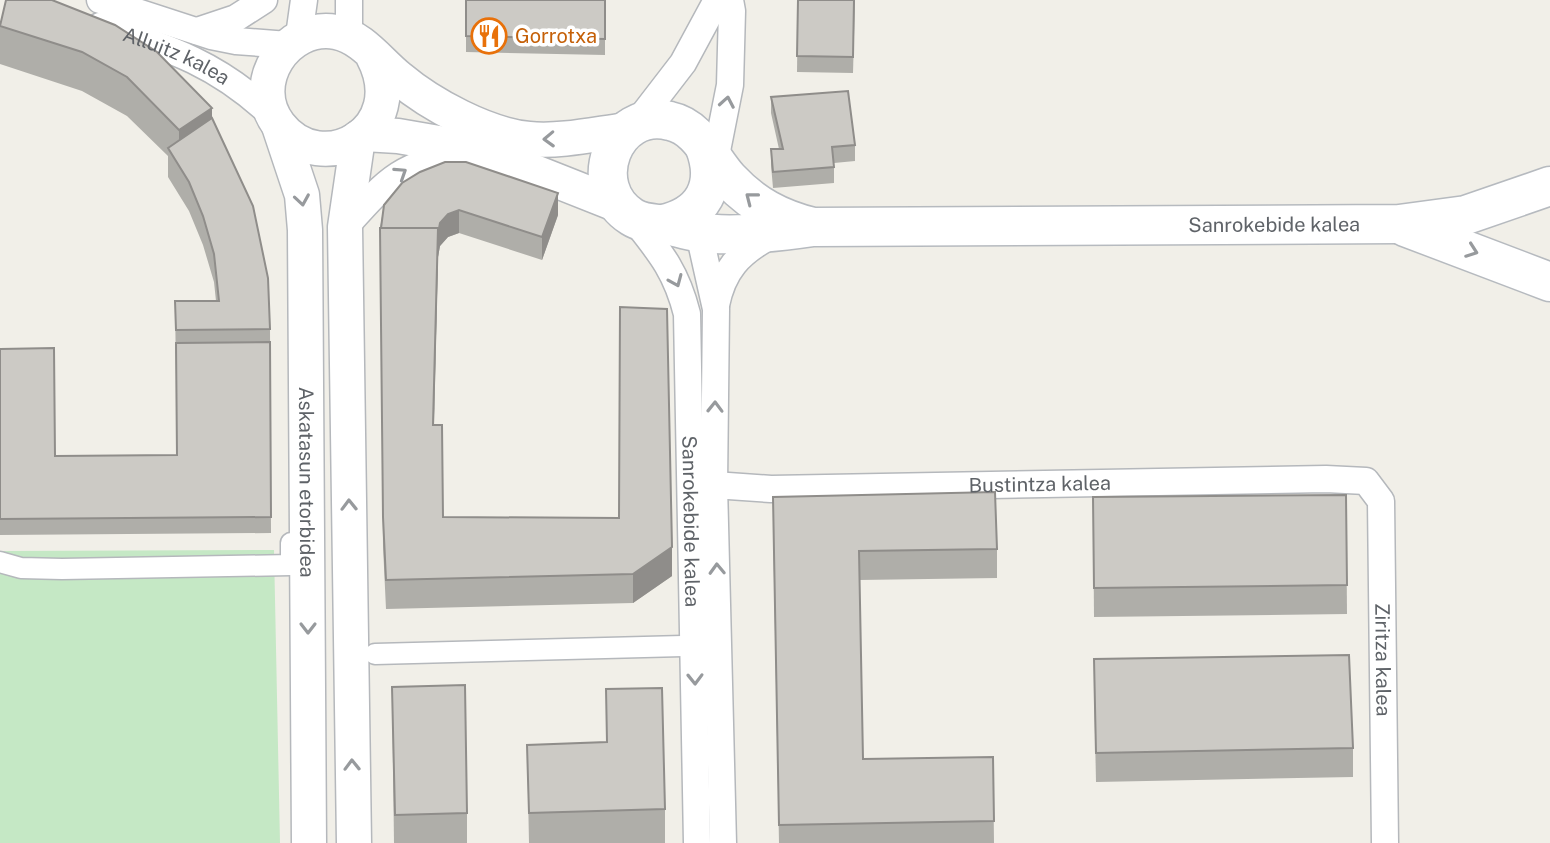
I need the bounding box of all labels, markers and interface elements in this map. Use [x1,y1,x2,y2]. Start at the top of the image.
restaurant icon: Gorrotxa [470,17,508,55]
street label: Alluitz kalea [120,22,234,90]
place label: Gorrotxa [515,24,597,48]
one-way arrow [717,96,734,109]
one-way arrow [542,130,555,147]
one-way arrow [392,168,407,183]
one-way arrow [293,193,310,207]
one-way arrow [745,194,760,208]
street label: Sanrokebide kalea [1188,212,1360,237]
one-way arrow [1464,242,1478,258]
one-way arrow [667,272,683,287]
street label: Askatasun etorbidea [294,387,319,578]
one-way arrow [706,400,724,413]
street label: Sanrokebide kalea [677,435,705,607]
street label: Bustintza kalea [969,471,1111,497]
one-way arrow [340,498,358,511]
one-way arrow [708,562,725,575]
street label: Ziritza kalea [1370,603,1396,717]
one-way arrow [299,622,316,635]
one-way arrow [686,673,704,686]
one-way arrow [343,758,361,771]

